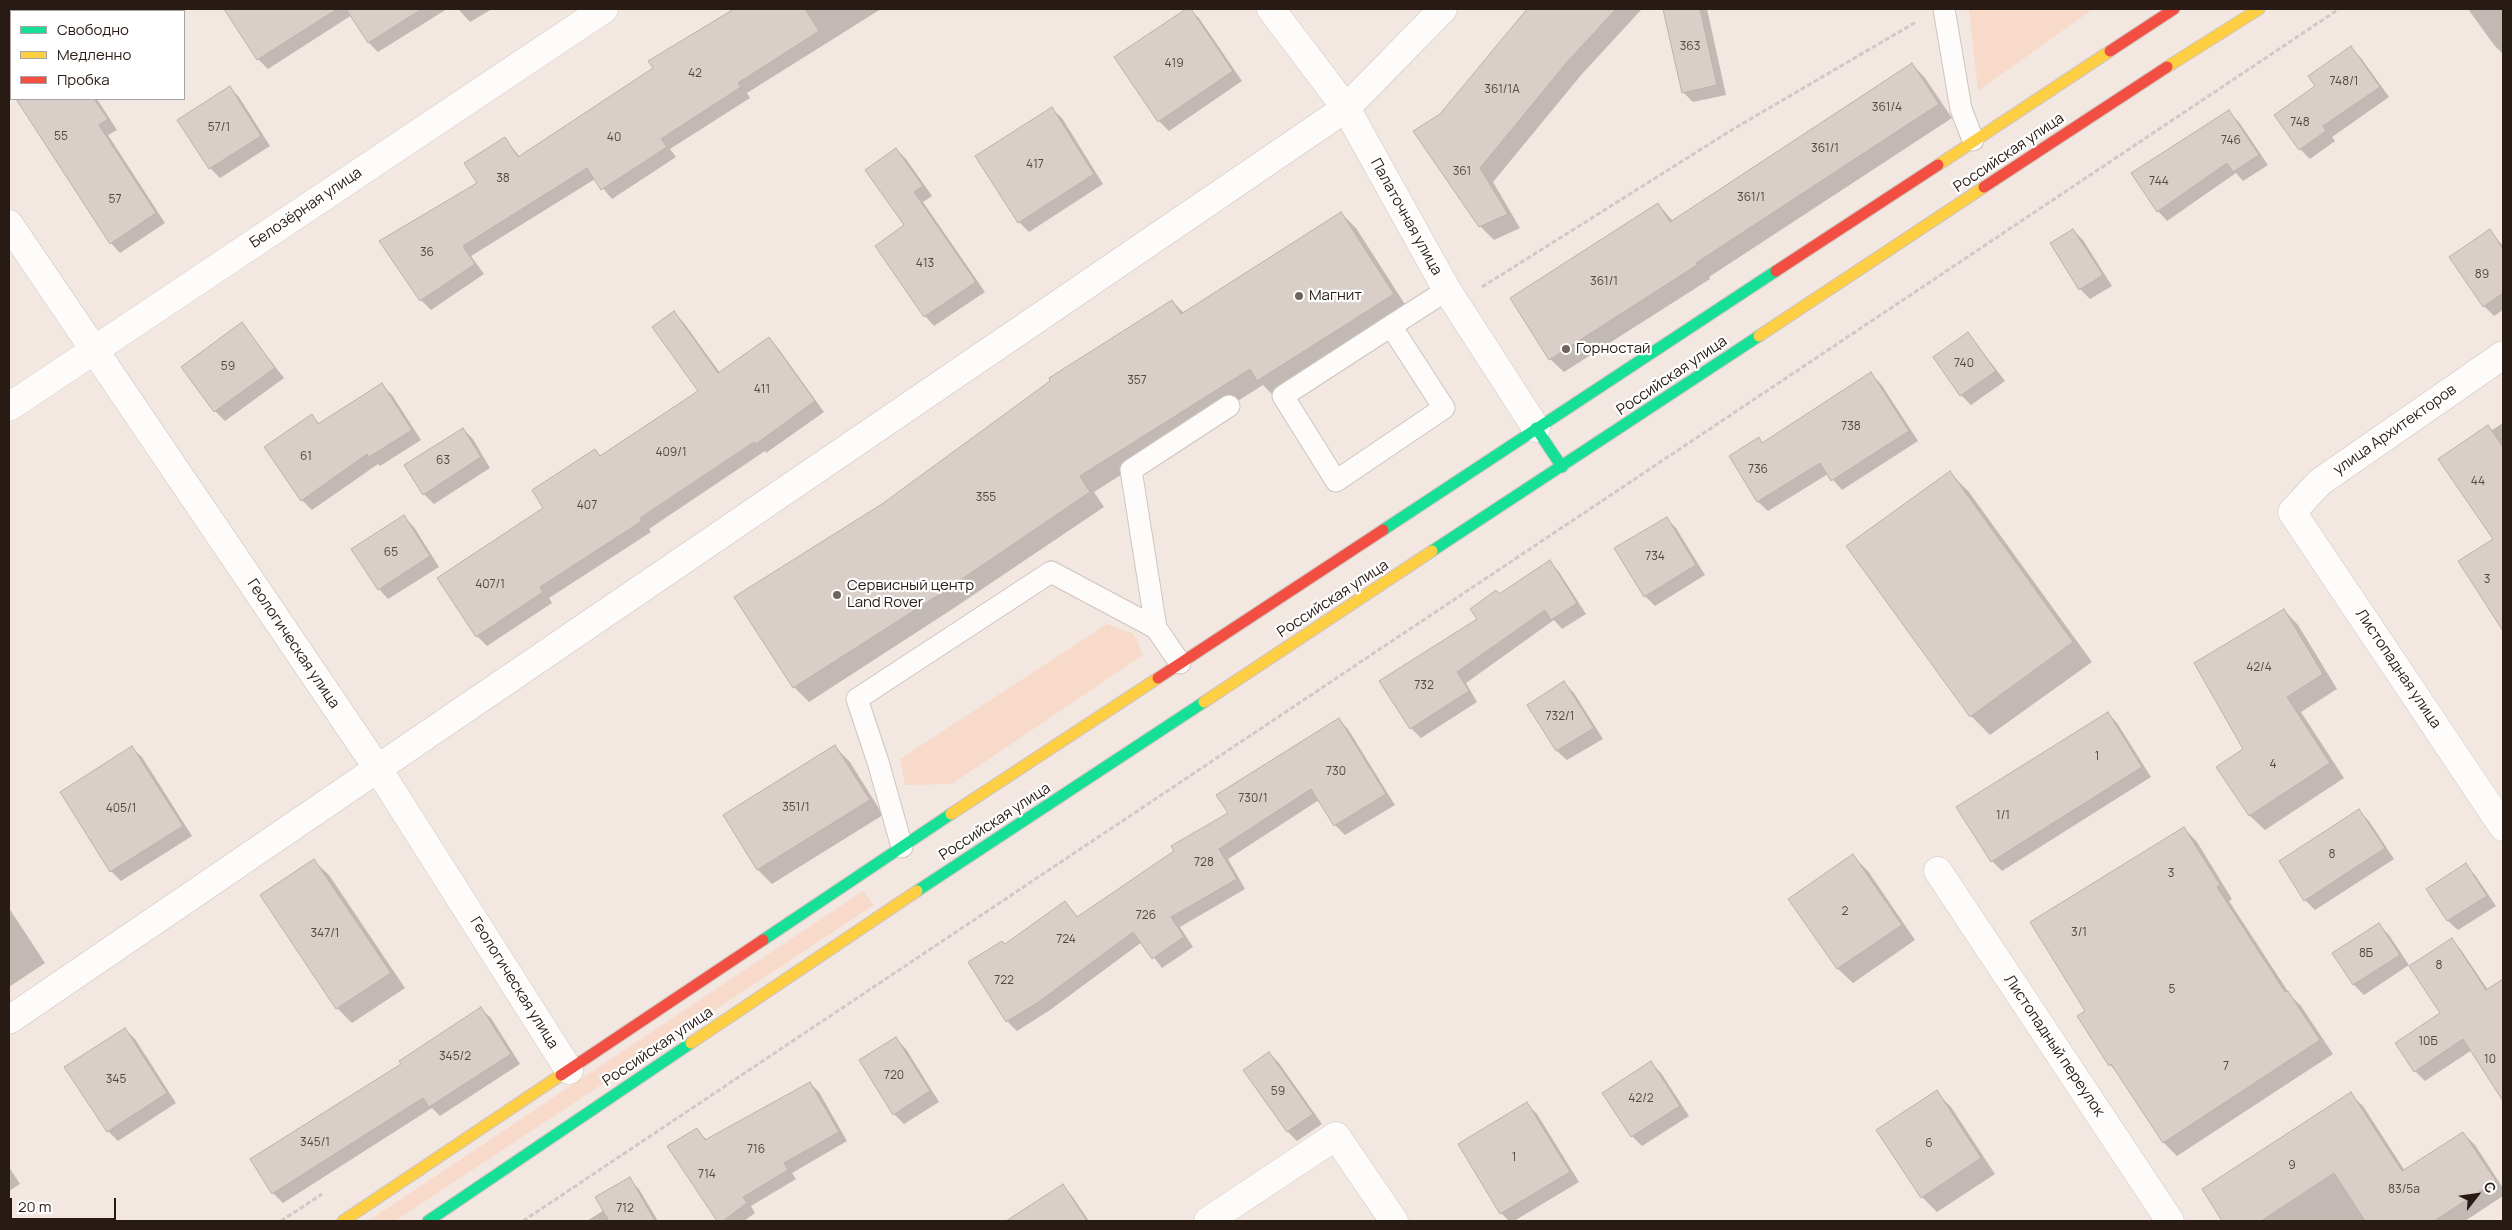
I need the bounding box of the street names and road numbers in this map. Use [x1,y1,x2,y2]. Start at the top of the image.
street label: Российская улица [1950,109,2068,197]
street label: Палаточная улица [1366,155,1446,279]
street label: Белозёрная улица [247,164,365,252]
street label: Российская улица [1613,332,1731,420]
street label: улица Архитекторов [2330,381,2460,479]
street label: Российская улица [1274,556,1392,642]
street label: Геологическая улица [243,576,343,712]
street label: Листопадная улица [2351,606,2445,732]
street label: Российская улица [936,779,1054,865]
street label: Геологическая улица [466,914,562,1052]
street label: Листопадный переулок [2000,972,2108,1120]
street label: Российская улица [599,1003,717,1091]

